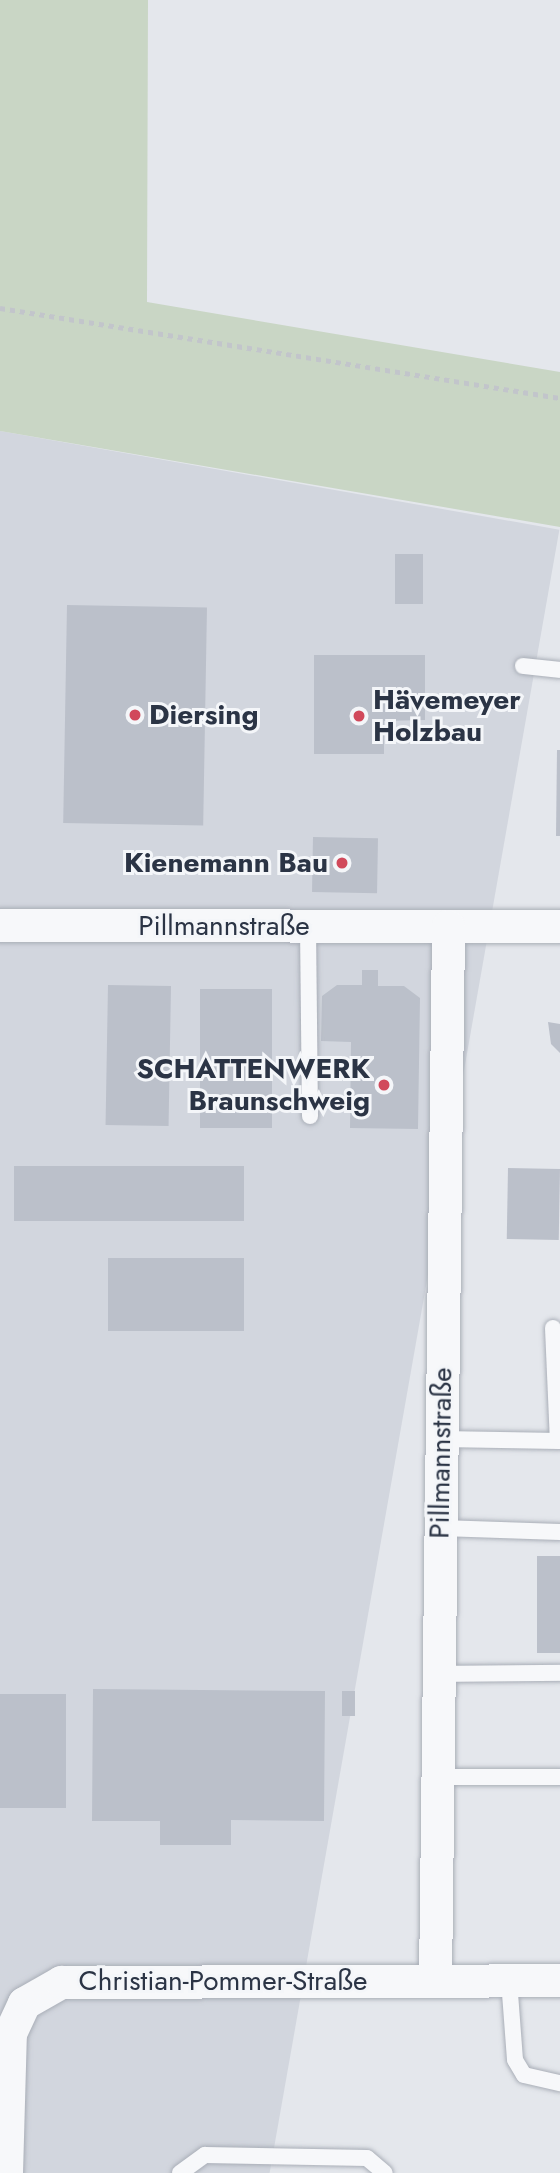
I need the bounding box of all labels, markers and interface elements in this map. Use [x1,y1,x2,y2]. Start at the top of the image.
place label: Hävemeyer Holzbau [373,683,521,749]
place label: Diersing [149,698,258,732]
marker: Diersing [127,707,143,723]
marker: Hävemeyer Holzbau [351,708,367,724]
place label: Kienemann Bau [124,846,328,880]
marker: Kienemann Bau [334,855,350,871]
street label: Pillmannstraße [138,909,310,943]
place label: SCHATTENWERK Braunschweig [136,1052,370,1118]
marker: SCHATTENWERK Braunschweig [376,1077,392,1093]
street label: Pillmannstraße [423,1367,459,1539]
street label: Christian-Pommer-Straße [79,1964,367,1998]

